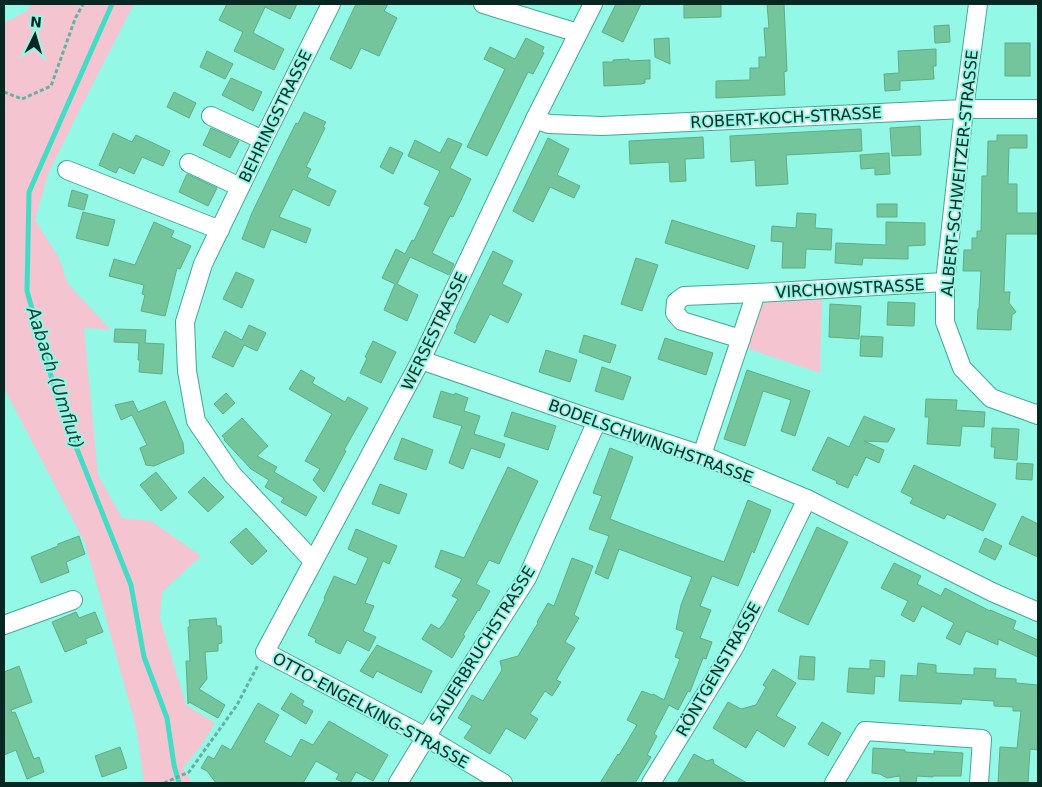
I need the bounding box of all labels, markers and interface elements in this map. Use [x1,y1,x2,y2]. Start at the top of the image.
north arrow [10,10,60,60]
text: N [30,14,43,31]
street label: BEHRINGSTRASSE [235,47,316,186]
street label: ALBERT-SCHWEITZER-STRASSE [937,49,982,297]
street label: ROBERT-KOCH-STRASSE [690,103,882,132]
street label: WERSESTRASSE [398,269,471,393]
street label: VIRCHOWSTRASSE [775,275,925,302]
water label: Aabach (Umflut) [22,303,88,451]
street label: BODELSCHWINGHSTRASSE [546,395,756,487]
street label: SAUERBRUCHSTRASSE [426,563,539,728]
street label: RÖNTGENSTRASSE [672,599,765,740]
street label: OTTO-ENGELKING-STRASSE [269,648,472,772]

